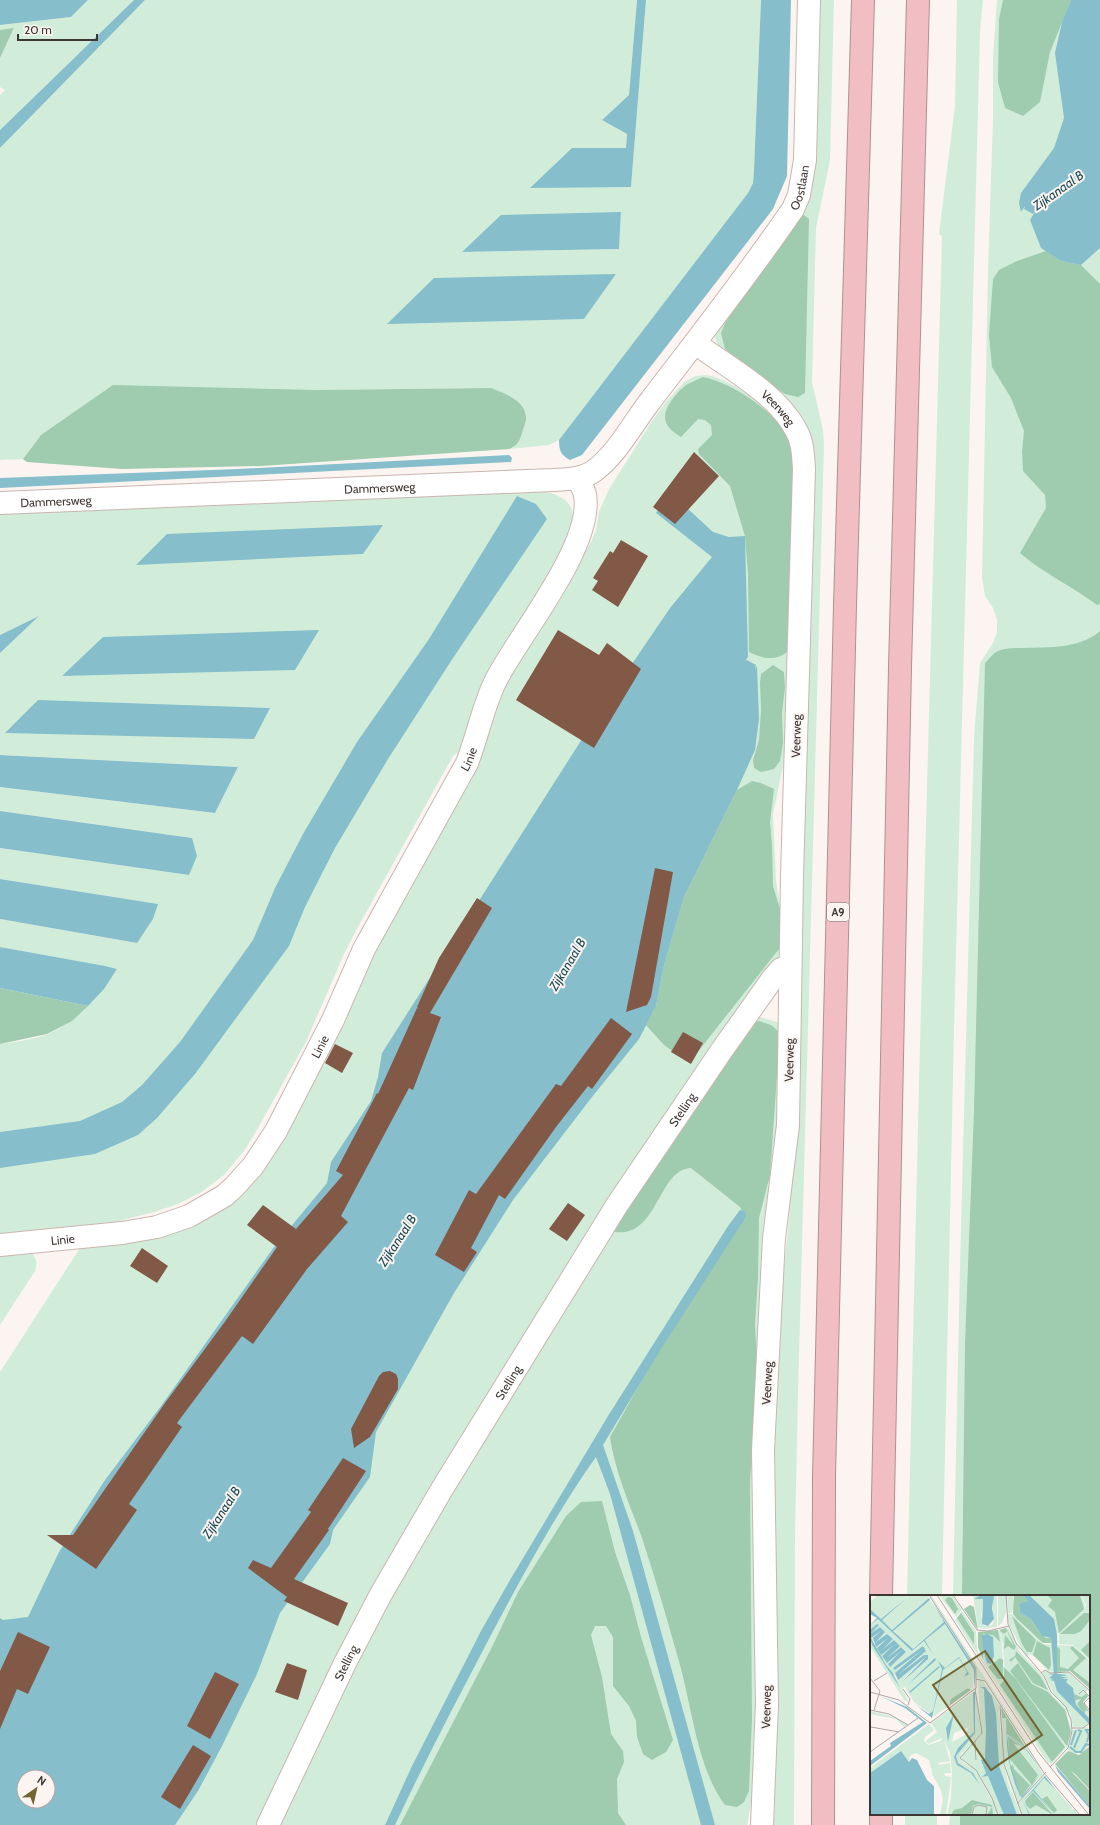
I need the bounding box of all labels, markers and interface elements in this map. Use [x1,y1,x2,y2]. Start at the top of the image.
scale bar [18,16,97,42]
text: 20 m [24,22,52,37]
street label: Oostlaan [786,164,812,212]
water label: Zijkanaal B [1029,167,1087,215]
street label: Veerweg [759,386,800,429]
street label: Dammersweg [344,478,417,496]
street label: Dammersweg [20,492,93,510]
street label: Veerweg [788,713,804,758]
street label: Linie [457,745,480,773]
road number: A9 [827,903,849,921]
water label: Zijkanaal B [545,935,590,994]
street label: Linie [307,1032,332,1060]
street label: Veerweg [781,1037,797,1082]
street label: Stelling [665,1088,699,1129]
water label: Zijkanaal B [374,1211,420,1270]
street label: Linie [50,1230,75,1247]
street label: Veerweg [758,1360,776,1405]
street label: Stelling [491,1361,525,1402]
water label: Zijkanaal B [198,1483,244,1542]
inset map [870,1595,1090,1815]
street label: Stelling [330,1641,361,1683]
street label: Veerweg [758,1684,774,1729]
north arrow [16,1769,56,1809]
text: N [34,1773,49,1789]

